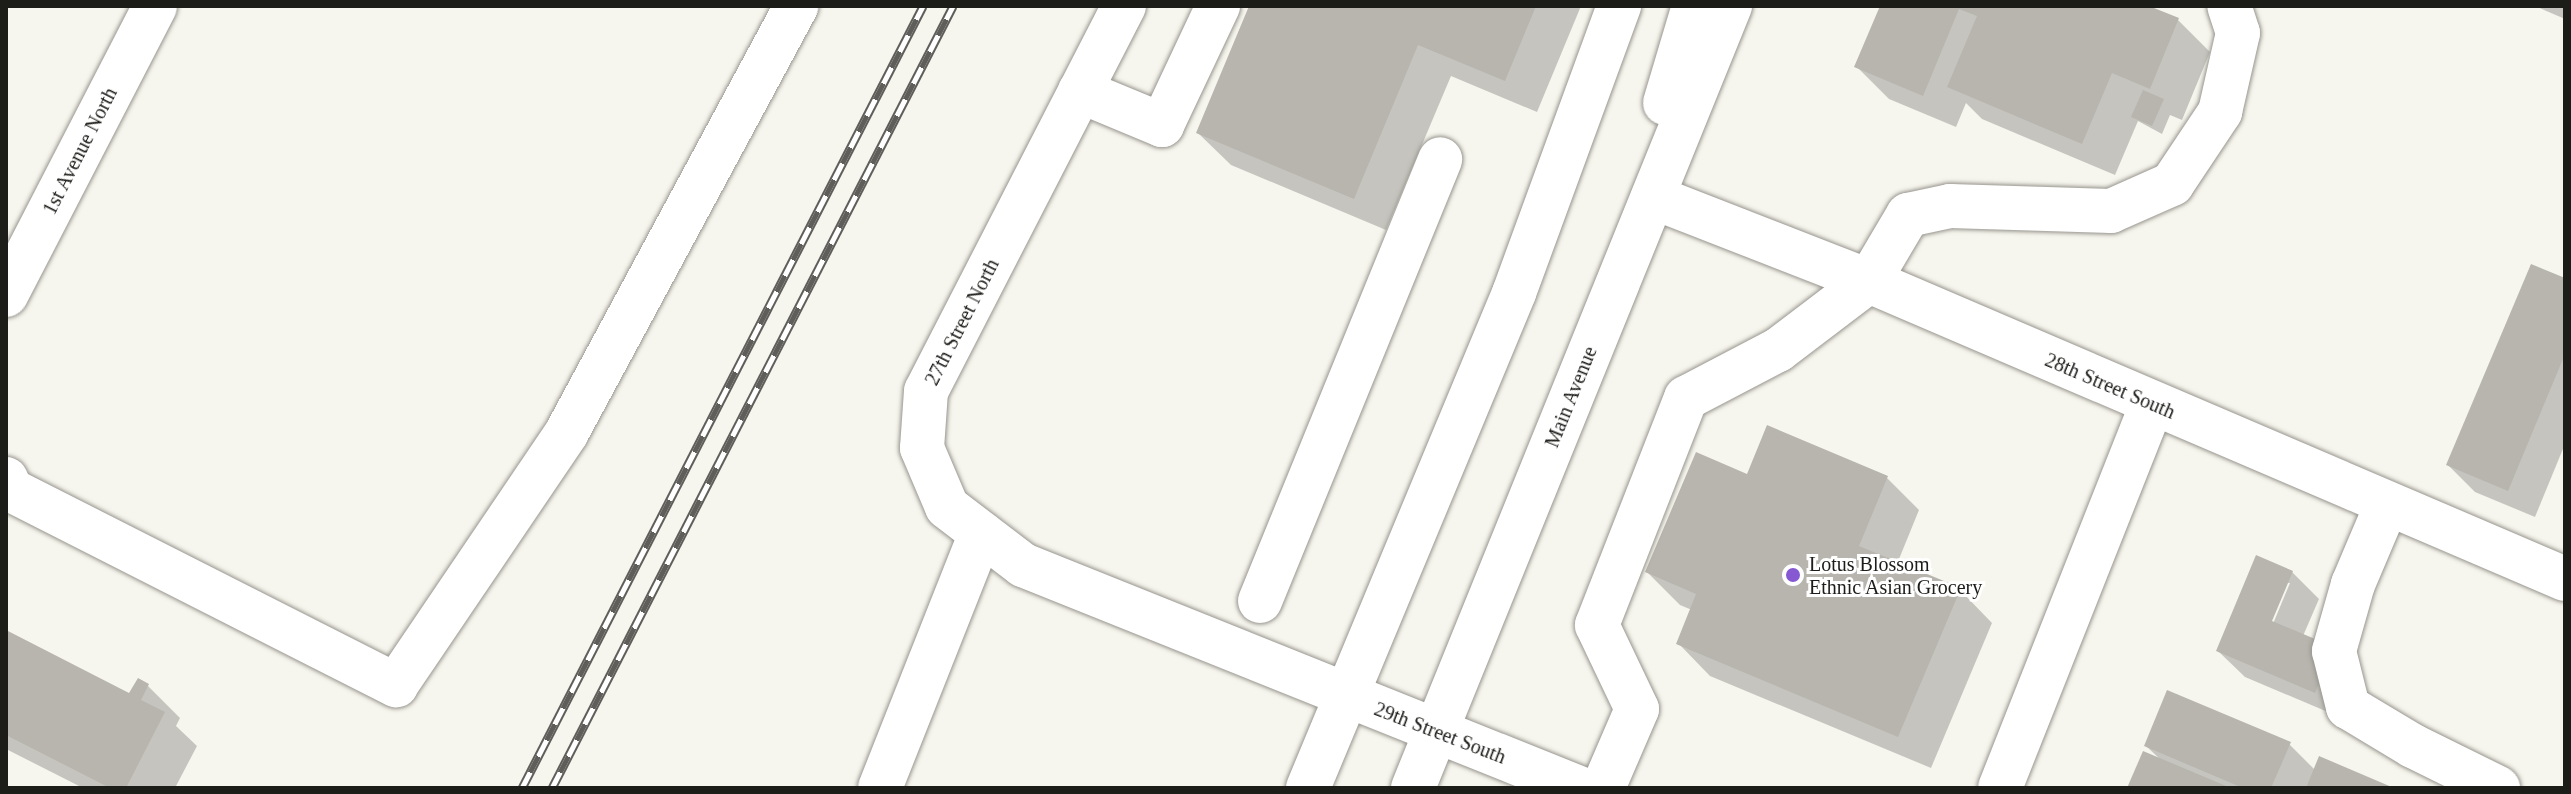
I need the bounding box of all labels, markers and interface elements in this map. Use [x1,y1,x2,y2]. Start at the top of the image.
street label: 1st Avenue North [37,83,123,219]
street label: 27th Street North [920,255,1004,389]
street label: Main Avenue [1540,342,1602,452]
street label: 28th Street South [2041,348,2179,424]
place label: Lotus Blossom Ethnic Asian Grocery [1809,552,1983,599]
marker: Lotus Blossom Ethnic Asian Grocery [1784,566,1802,584]
street label: 29th Street South [1371,697,1509,769]

